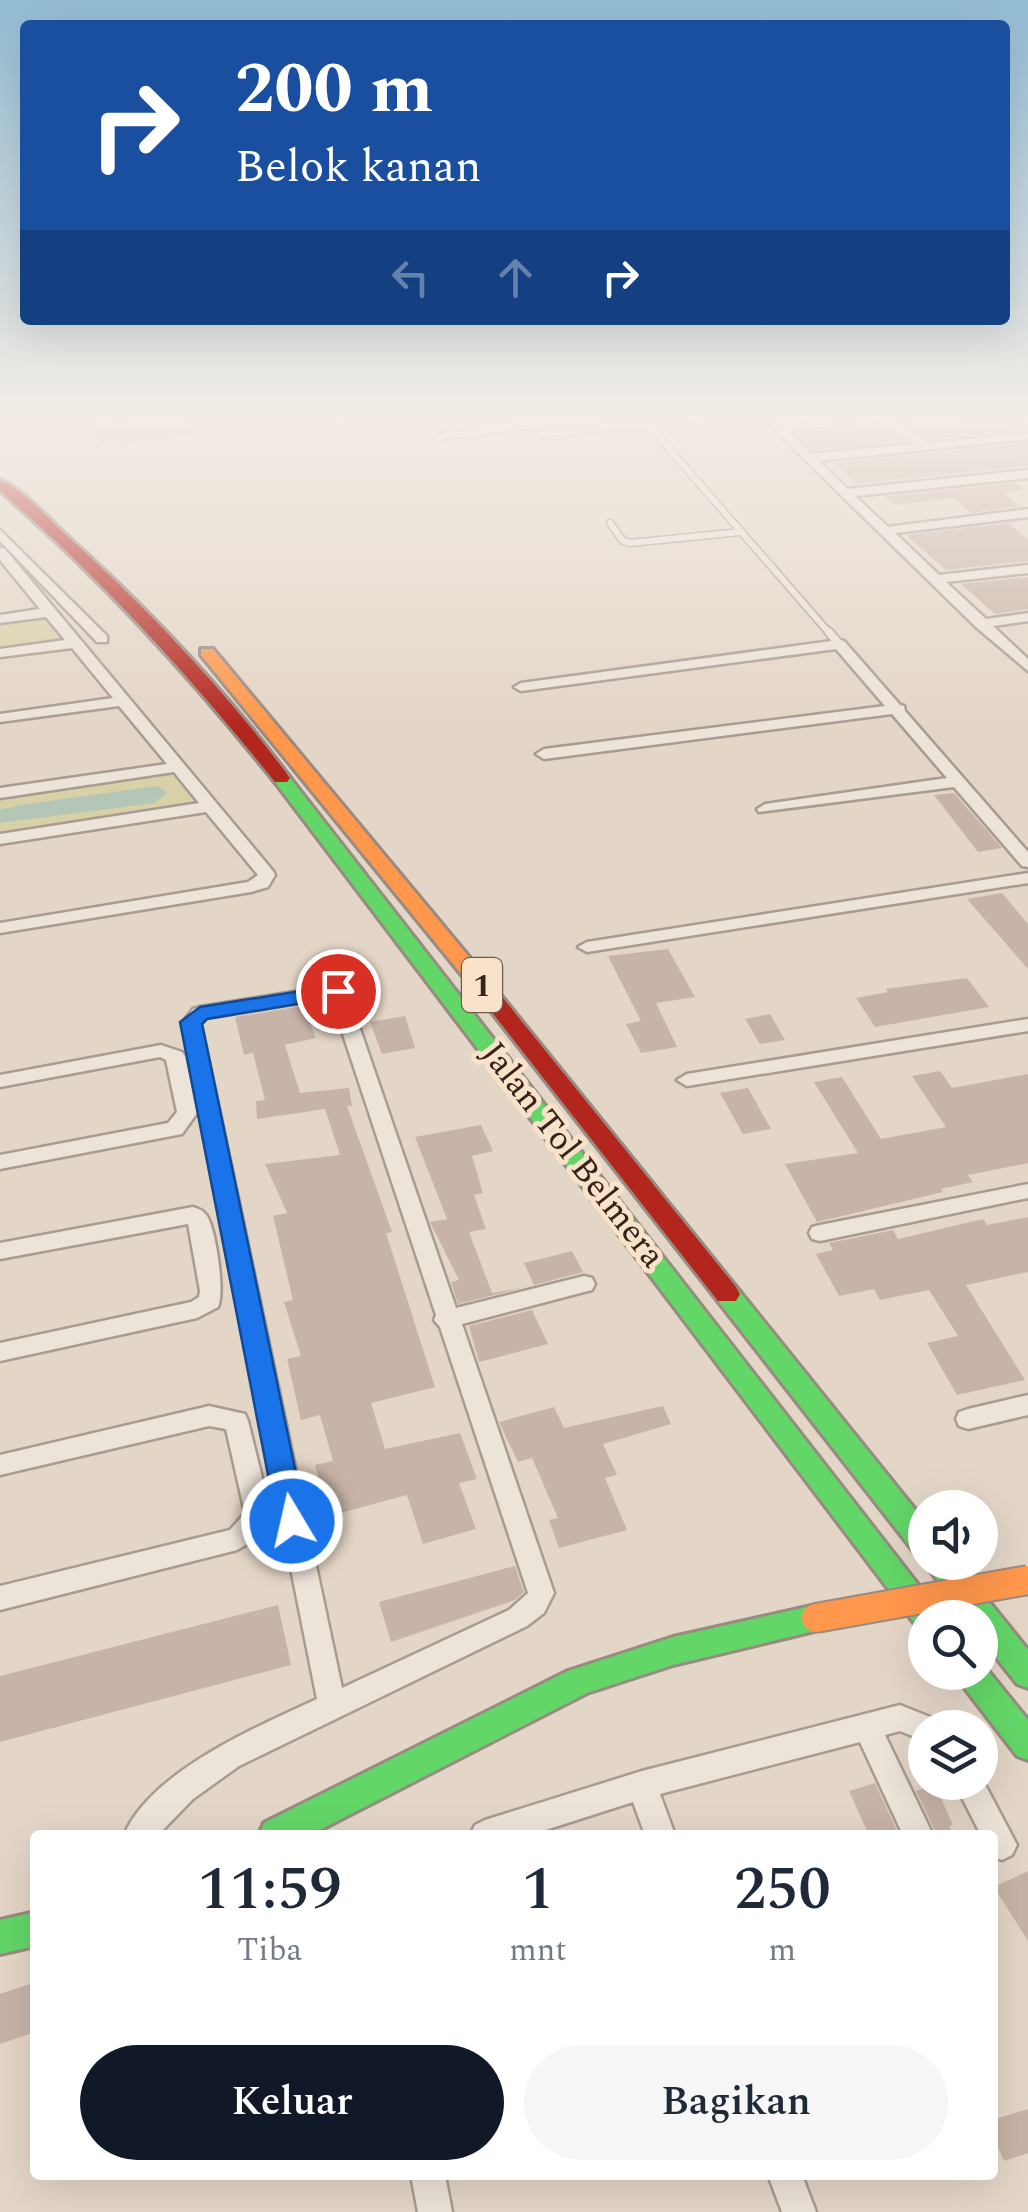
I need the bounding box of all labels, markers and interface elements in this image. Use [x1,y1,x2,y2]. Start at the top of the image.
text: 200 m [235,37,433,143]
icon: right [70,60,200,190]
text: Belok kanan [235,133,481,202]
icon: left [383,250,438,305]
icon: ahead [488,250,543,305]
icon: right [593,250,648,305]
pin [296,949,381,1034]
road number: 1 [462,958,502,1012]
icon: arrive [311,964,366,1019]
street label: Jalan Tol Belmera [467,1030,678,1280]
position arrow [240,1469,344,1573]
map controls [908,1490,998,1800]
button: sound [908,1490,998,1580]
button: search [908,1600,998,1690]
button: layers [908,1710,998,1800]
text: 11:59 [197,1844,342,1936]
text: 1 [522,1844,554,1936]
text: 250 [734,1844,831,1936]
text: Tiba [237,1926,302,1975]
text: mnt [509,1926,567,1975]
text: m [769,1926,796,1975]
button: Keluar [80,2045,504,2160]
button: Bagikan [524,2045,948,2160]

